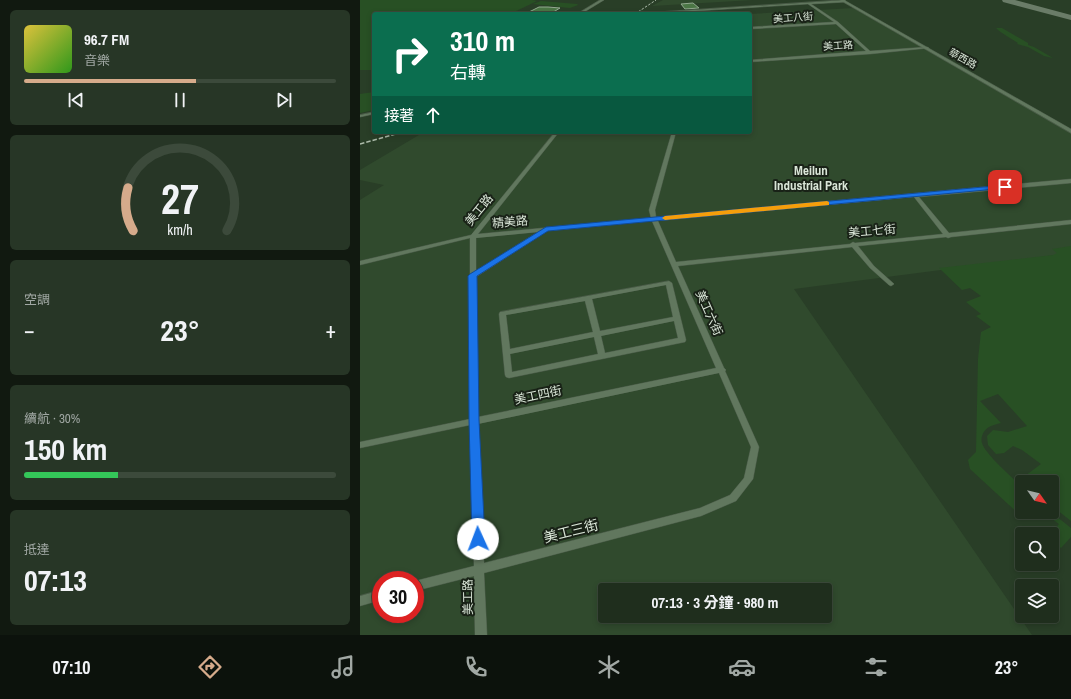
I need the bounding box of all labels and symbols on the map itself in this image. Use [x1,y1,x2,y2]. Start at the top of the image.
street label: 美工八街 [773,10,813,25]
street label: 美工路 [823,38,853,53]
street label: 華西路 [946,45,979,71]
district label: Meilun Industrial Park [774,162,848,194]
pin [988,170,1022,204]
street label: 美工路 [461,191,497,229]
street label: 精美路 [491,212,529,232]
street label: 美工七街 [847,221,897,241]
street label: 美工六街 [692,288,726,338]
street label: 美工四街 [513,382,563,408]
north arrow [1015,475,1059,519]
street label: 美工三街 [542,515,600,547]
position arrow [457,518,499,560]
speed limit sign: 30 [372,571,424,623]
street label: 美工路 [460,579,476,615]

